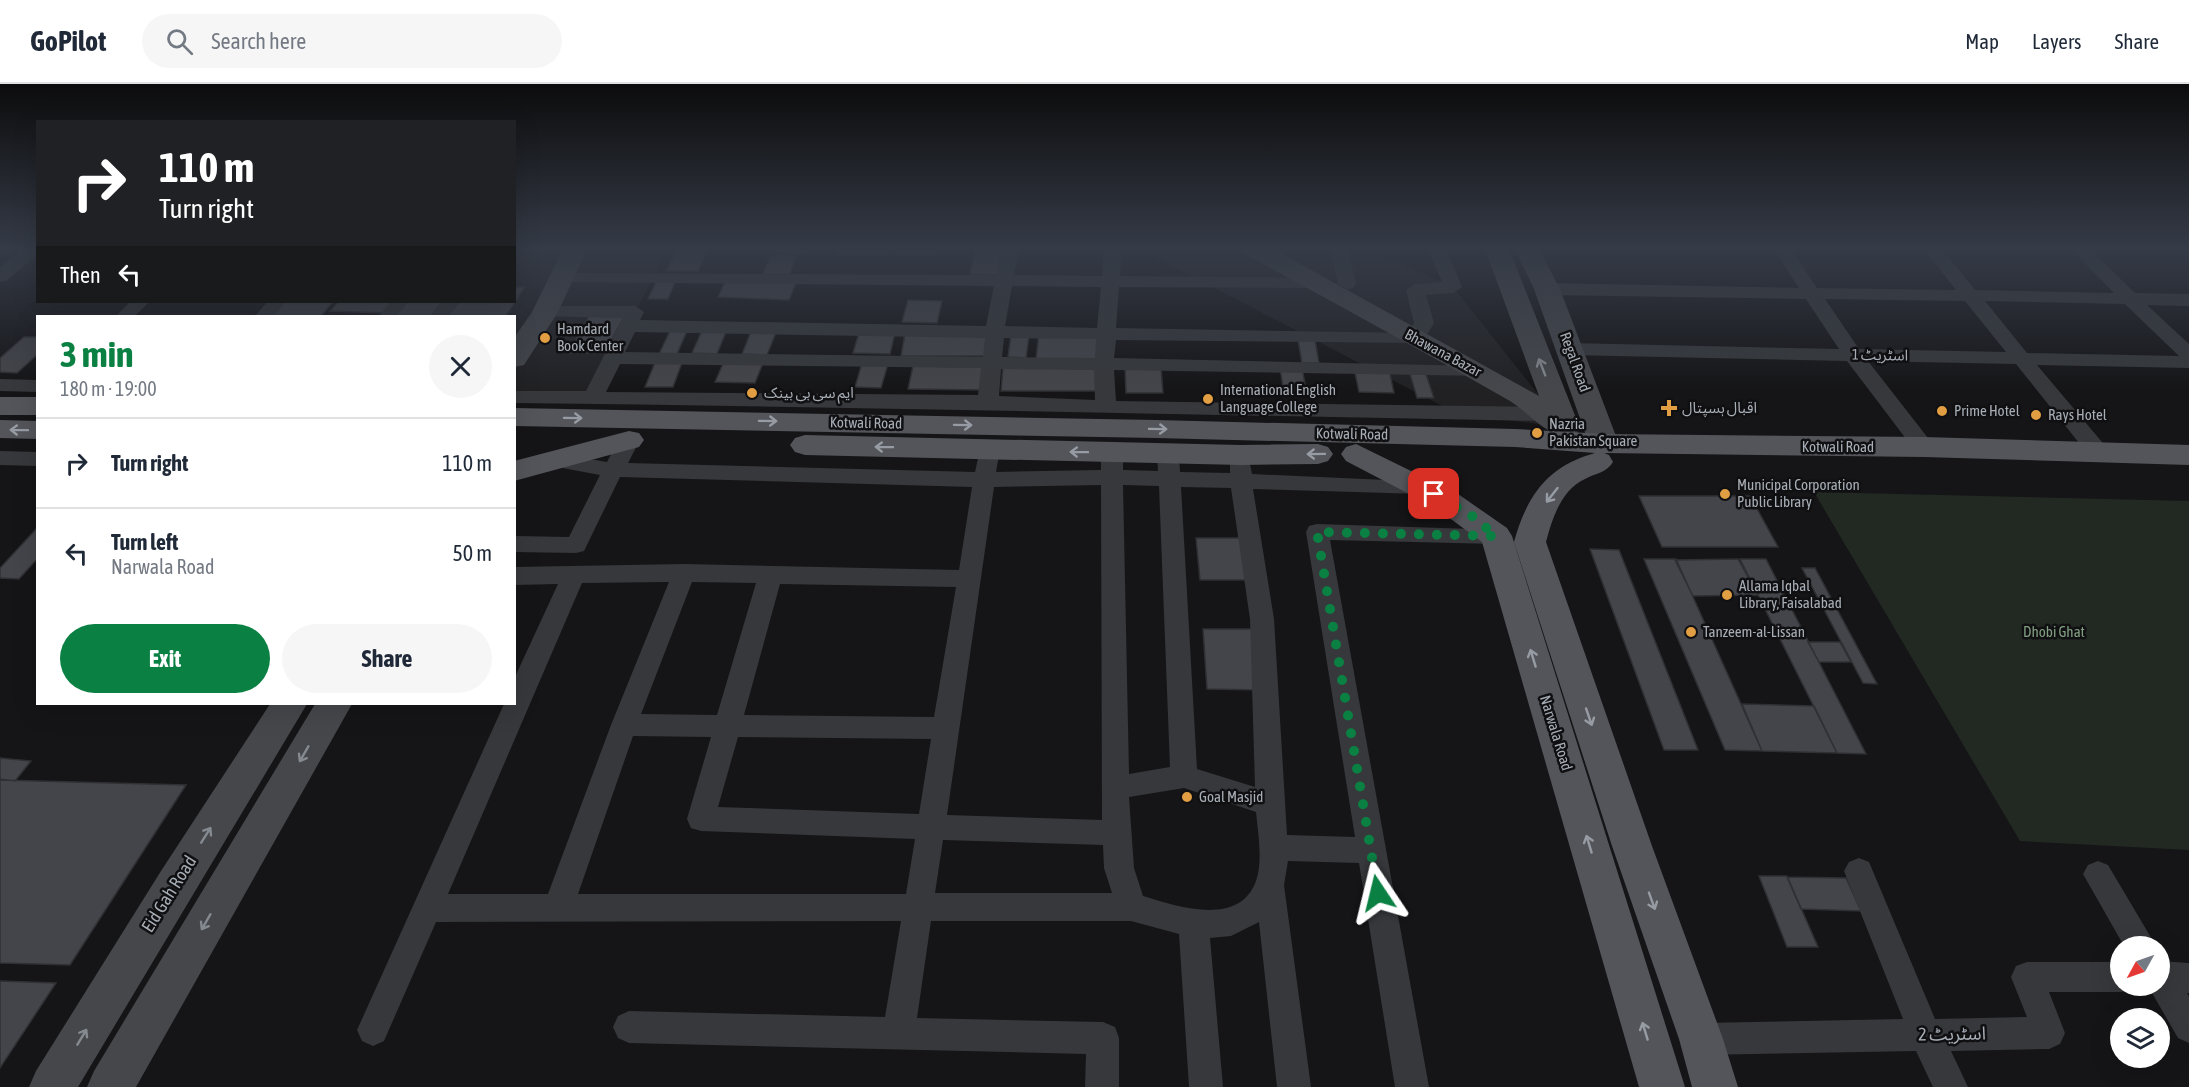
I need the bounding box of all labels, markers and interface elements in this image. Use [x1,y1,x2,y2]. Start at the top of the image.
search box [142,14,562,68]
text: GoPilot [30,25,106,57]
icon: search [163,25,196,58]
text: Search here [211,28,306,54]
text: Map [1965,29,1999,53]
text: Layers [2032,29,2082,53]
text: Share [2115,29,2159,53]
text: 110 m [159,143,254,191]
icon: right [60,144,138,222]
text: Turn right [159,193,254,224]
icon: left [113,258,146,291]
text: Then [60,262,101,288]
place label: Hamdard Book Center [557,320,624,354]
street label: Bhawana Bazar [1402,325,1485,380]
street label: Regal Road [1557,330,1594,394]
marker: Hamdard Book Center [538,331,552,345]
text: 3 min [60,333,134,375]
button: close [429,335,492,398]
street label: اسٹریٹ 1 [1852,346,1908,364]
one-way arrow [1536,358,1547,377]
text: 180 m · 19:00 [60,377,157,400]
place label: International English Language College [1220,381,1336,415]
place label: ایم سی بی بینک [764,384,854,404]
marker: ایم سی بی بینک [745,386,759,400]
marker: International English Language College [1201,392,1215,406]
marker: اقبال ہسپتال [1660,399,1678,417]
place label: اقبال ہسپتال [1682,399,1757,418]
place label: Prime Hotel [1954,402,2020,419]
marker: Prime Hotel [1935,404,1949,418]
place label: Rays Hotel [2048,406,2107,423]
marker: Rays Hotel [2029,408,2043,422]
one-way arrow [562,412,582,424]
street label: Kotwali Road [830,413,902,432]
place label: Nazria Pakistan Square [1549,415,1638,449]
one-way arrow [757,416,777,427]
one-way arrow [952,419,972,431]
one-way arrow [1147,423,1167,435]
one-way arrow [9,424,29,435]
street label: Kotwali Road [1316,424,1388,443]
marker: Nazria Pakistan Square [1530,426,1544,440]
street label: Kotwali Road [1802,438,1874,455]
one-way arrow [875,441,895,453]
one-way arrow [1070,446,1090,458]
icon: right [60,447,93,480]
one-way arrow [1307,448,1327,460]
text: Turn right [111,450,188,476]
text: 110 m [442,450,492,476]
pin [1408,468,1459,519]
place label: Municipal Corporation Public Library [1737,476,1860,510]
icon: arrive [1417,477,1450,510]
one-way arrow [1545,487,1558,503]
marker: Municipal Corporation Public Library [1718,487,1732,501]
text: Turn left [111,529,178,555]
icon: left [60,537,93,570]
text: 50 m [452,540,492,566]
text: Narwala Road [111,555,215,578]
place label: Allama Iqbal Library, Faisalabad [1739,577,1842,611]
marker: Allama Iqbal Library, Faisalabad [1720,588,1734,602]
place label: Tanzeem-al-Lissan [1703,623,1805,640]
park label: Dhobi Ghat [2023,623,2085,640]
button: Exit [60,624,270,693]
button: Share [282,624,492,693]
marker: Tanzeem-al-Lissan [1684,625,1698,639]
one-way arrow [1527,648,1538,667]
street label: Narwala Road [1537,693,1576,772]
one-way arrow [1584,707,1595,726]
one-way arrow [298,745,310,762]
place label: Goal Masjid [1199,788,1263,805]
marker: Goal Masjid [1180,790,1194,804]
one-way arrow [200,827,212,844]
one-way arrow [1583,835,1594,854]
street label: Eid Gah Road [137,852,200,936]
position arrow [1346,861,1410,925]
one-way arrow [1647,892,1658,910]
one-way arrow [200,913,212,930]
north arrow [2110,936,2170,996]
map controls [2110,936,2170,1068]
button: layers [2110,1008,2170,1068]
one-way arrow [1639,1022,1650,1041]
street label: اسٹریٹ 2 [1918,1022,1986,1046]
one-way arrow [76,1029,88,1046]

